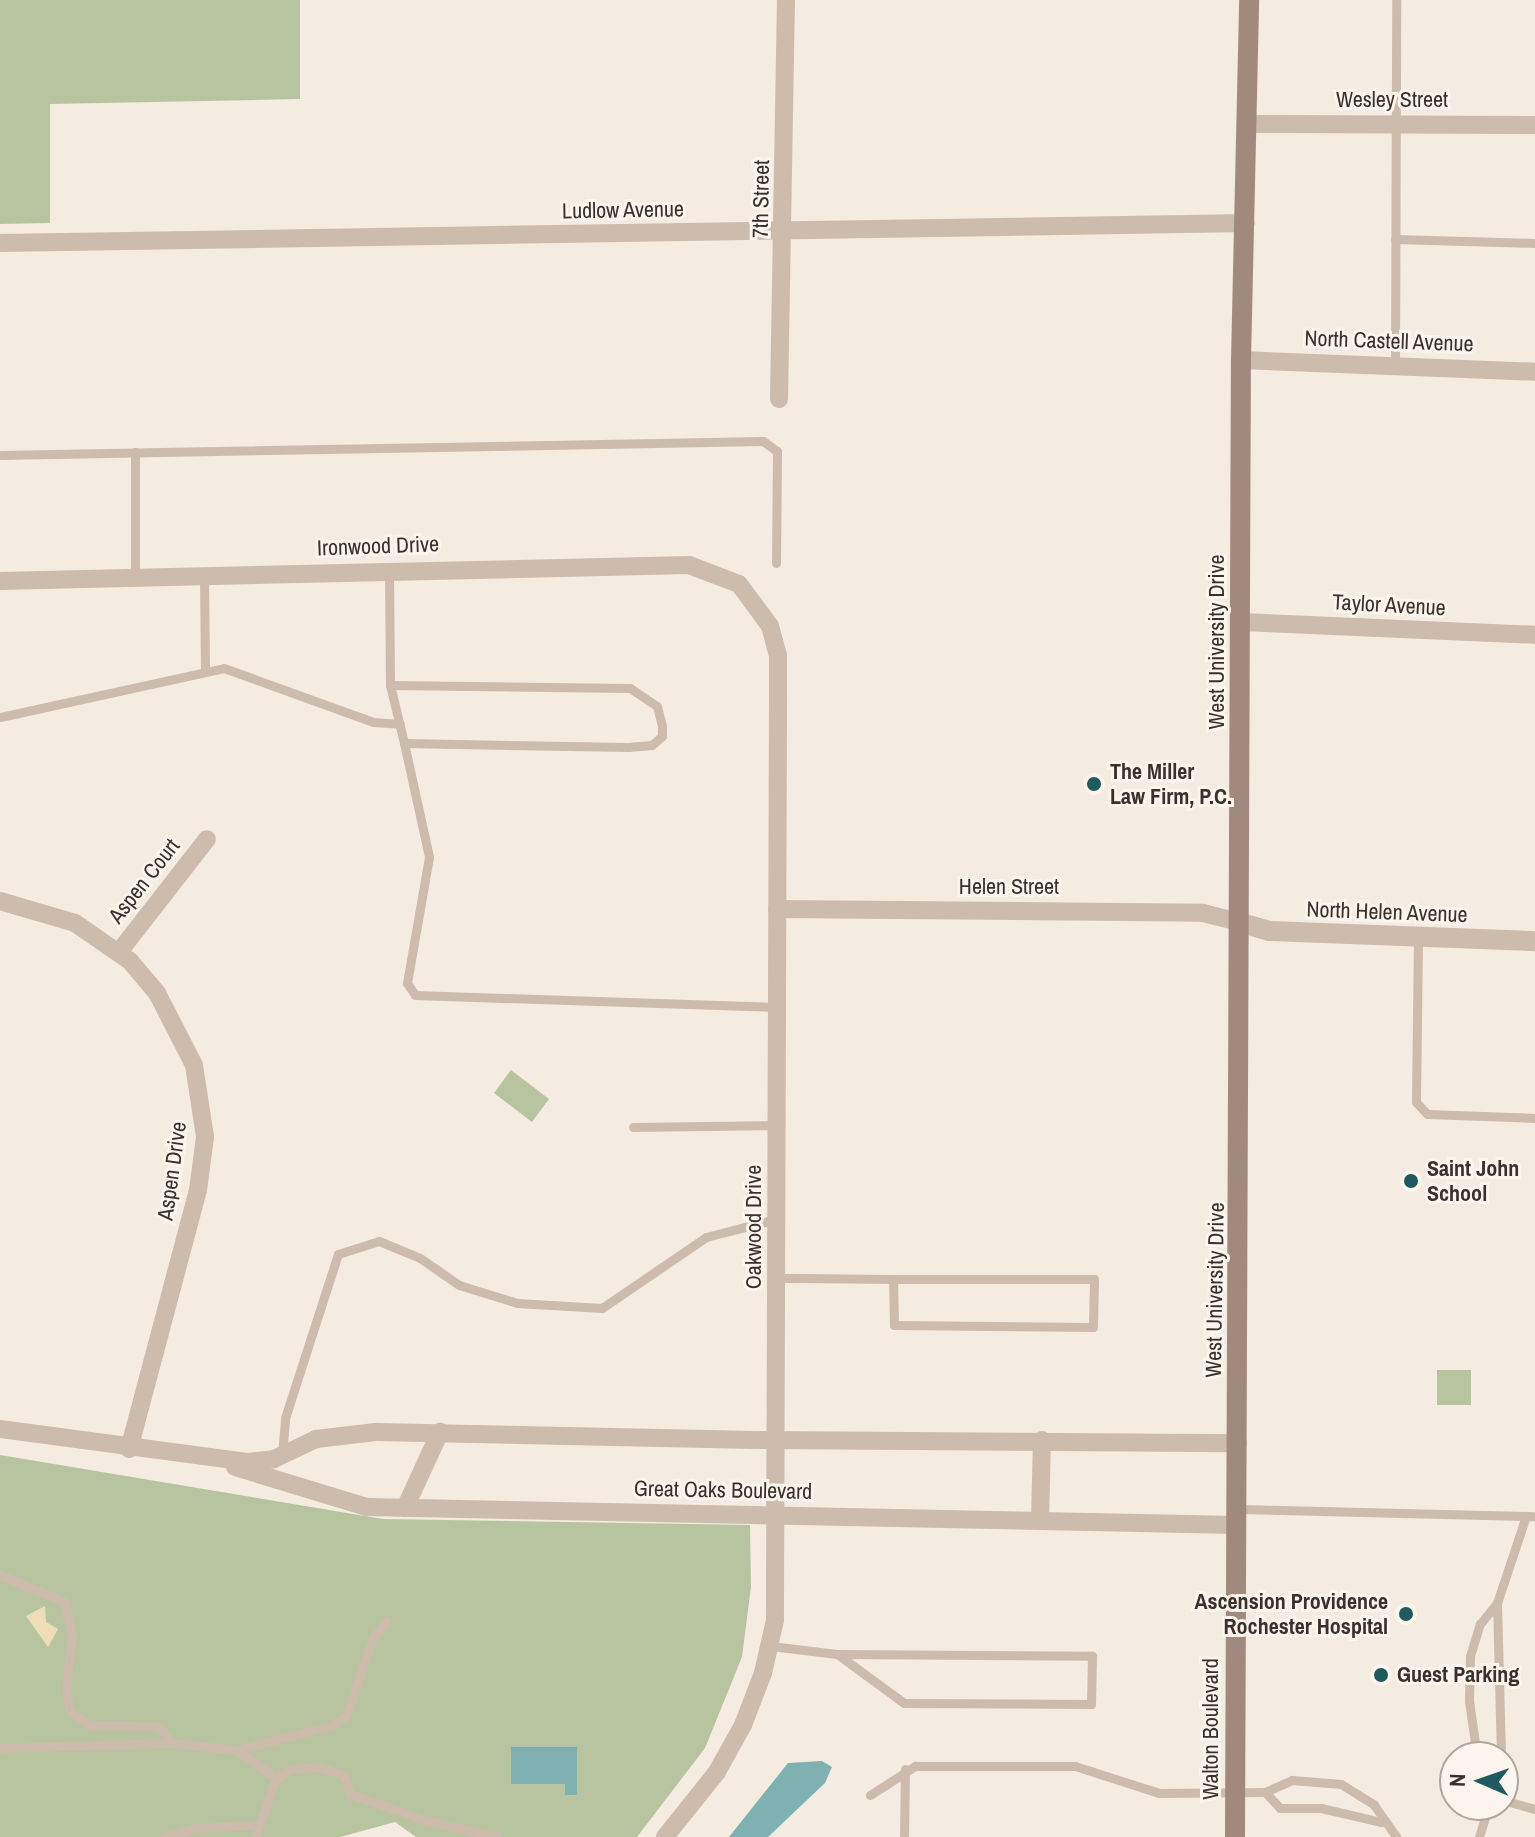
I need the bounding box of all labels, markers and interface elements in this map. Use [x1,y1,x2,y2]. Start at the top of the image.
street label: Wesley Street [1336,87,1448,113]
street label: 7th Street [747,160,775,238]
street label: Ludlow Avenue [561,196,685,224]
street label: North Castell Avenue [1304,325,1474,357]
street label: Ironwood Drive [316,531,440,561]
street label: West University Drive [1204,554,1230,730]
street label: Taylor Avenue [1331,589,1447,621]
place label: The Miller Law Firm, P.C. [1110,758,1232,810]
marker: The Miller Law Firm, P.C. [1085,775,1103,793]
street label: Aspen Court [103,833,185,929]
street label: Helen Street [959,874,1059,900]
street label: North Helen Avenue [1306,896,1468,928]
street label: Aspen Drive [152,1120,192,1222]
place label: Saint John School [1427,1155,1519,1206]
street label: Oakwood Drive [741,1165,767,1289]
marker: Saint John School [1402,1172,1420,1190]
street label: West University Drive [1200,1202,1230,1378]
street label: Great Oaks Boulevard [634,1475,812,1505]
place label: Ascension Providence Rochester Hospital [1194,1588,1388,1640]
marker: Ascension Providence Rochester Hospital [1395,1603,1417,1625]
street label: Walton Boulevard [1198,1658,1224,1800]
place label: Guest Parking [1397,1662,1519,1688]
marker: Guest Parking [1372,1666,1390,1684]
north arrow [1439,1741,1519,1821]
text: N [1442,1773,1472,1787]

